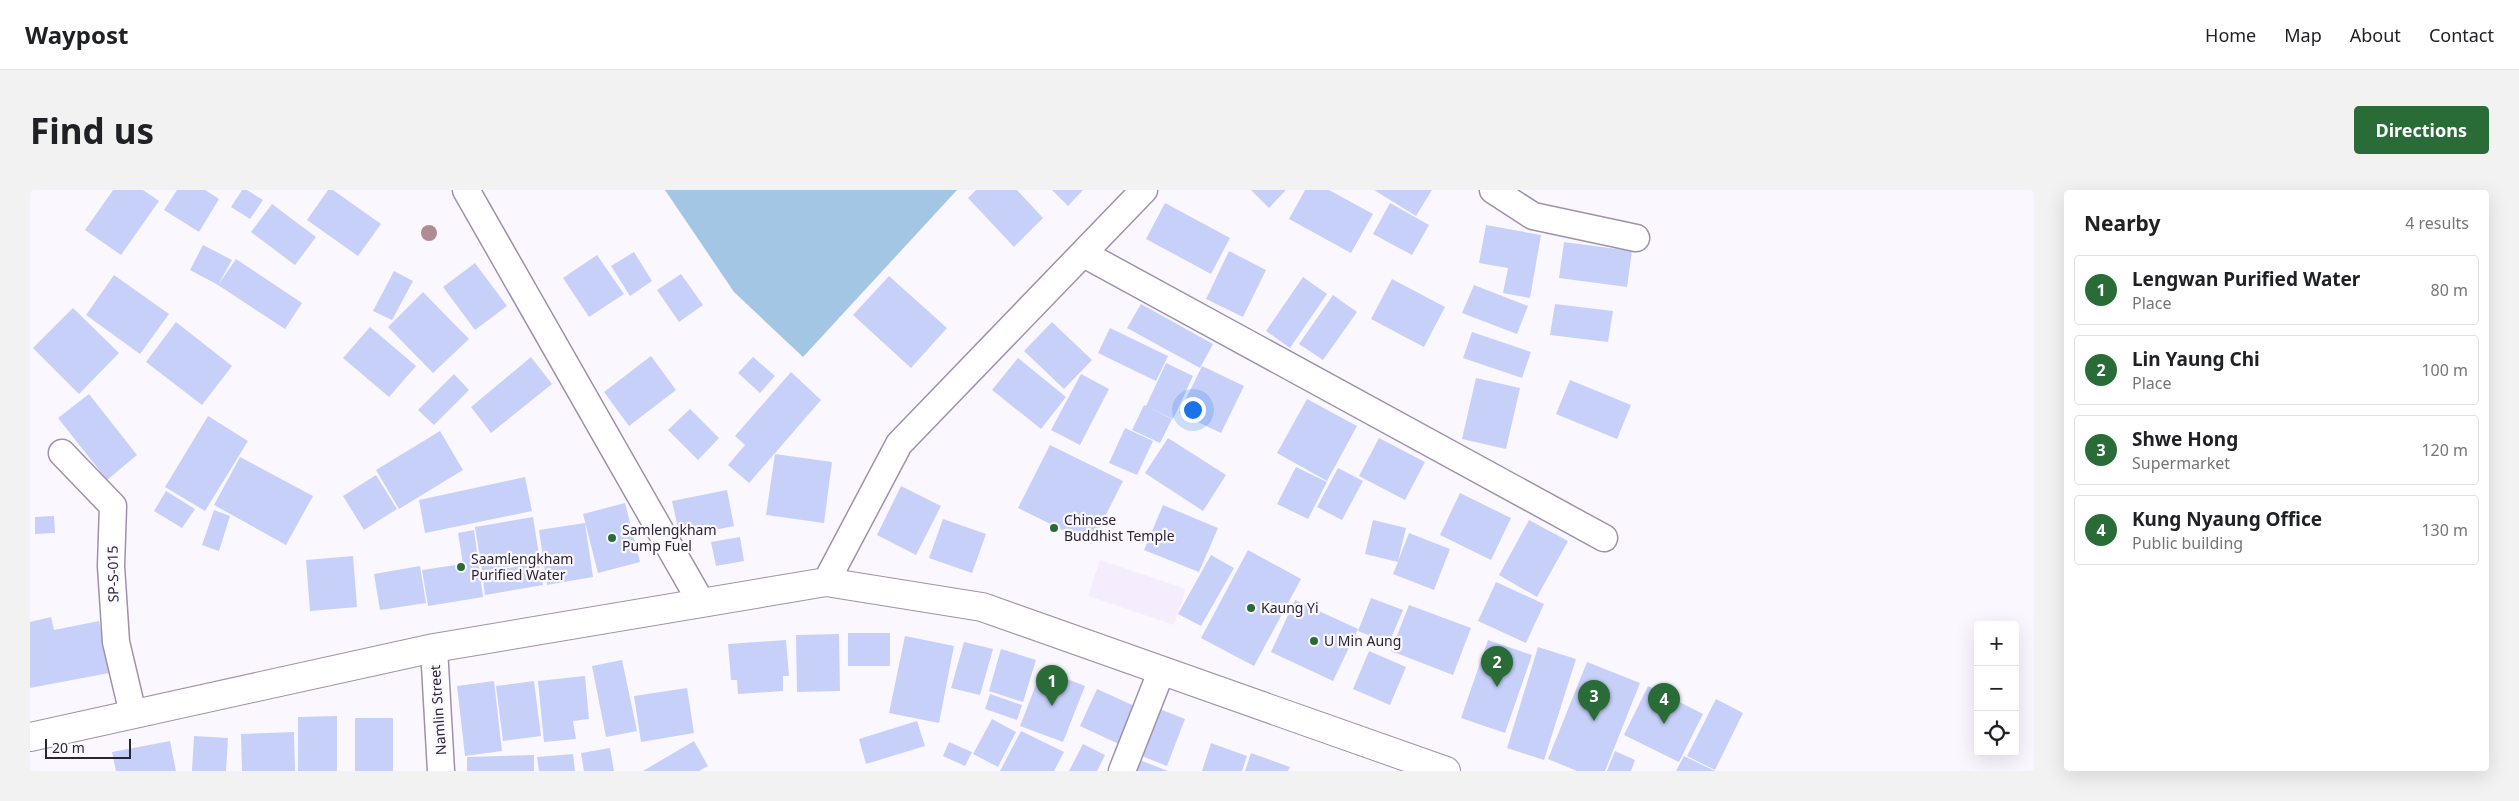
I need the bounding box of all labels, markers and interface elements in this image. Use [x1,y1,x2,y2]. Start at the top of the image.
text: Waypost [25,18,128,51]
text: Home [2205,23,2256,47]
text: Map [2284,23,2322,47]
text: About [2350,23,2401,47]
text: Contact [2429,23,2494,47]
button: Directions [2354,106,2489,154]
text: Find us [30,107,154,154]
text: Nearby [2084,209,2160,237]
text: 4 results [2405,212,2469,234]
text: Lengwan Purified Water [2132,266,2360,292]
text: 1 [2096,279,2106,301]
text: 80 m [2431,279,2468,301]
text: Place [2132,292,2172,314]
text: Lin Yaung Chi [2132,346,2260,372]
text: 2 [2096,359,2106,381]
text: 100 m [2421,359,2468,381]
text: Place [2132,372,2172,394]
your location [1180,397,1206,423]
text: Shwe Hong [2132,426,2238,452]
text: 3 [2096,439,2106,461]
text: 120 m [2421,439,2468,461]
text: Supermarket [2132,452,2230,474]
text: Kung Nyaung Office [2132,506,2322,532]
place label: Chinese Buddhist Temple [1064,510,1175,545]
text: 4 [2096,519,2106,541]
text: 130 m [2421,519,2468,541]
place label: Samlengkham Pump Fuel [622,520,716,555]
marker: Chinese Buddhist Temple [1048,522,1060,534]
marker: Samlengkham Pump Fuel [606,532,618,544]
text: Public building [2132,532,2243,554]
street label: SP-S-015 [103,545,122,603]
place label: Saamlengkham Purified Water [471,549,573,584]
marker: Saamlengkham Purified Water [455,561,467,573]
place label: Kaung Yi [1261,598,1319,617]
marker: Kaung Yi [1245,602,1257,614]
map controls [1974,621,2019,756]
button: + [1974,621,2019,666]
place label: U Min Aung [1324,631,1401,650]
marker: U Min Aung [1308,635,1320,647]
pin: 2 [1481,646,1513,687]
street label: Namlin Street [425,664,450,756]
pin: 1 [1036,665,1068,706]
button: − [1974,666,2019,711]
pin: 3 [1578,680,1610,721]
pin: 4 [1648,683,1680,724]
button: locate [1974,711,2019,756]
scale bar [45,736,131,759]
text: 20 m [52,738,85,757]

